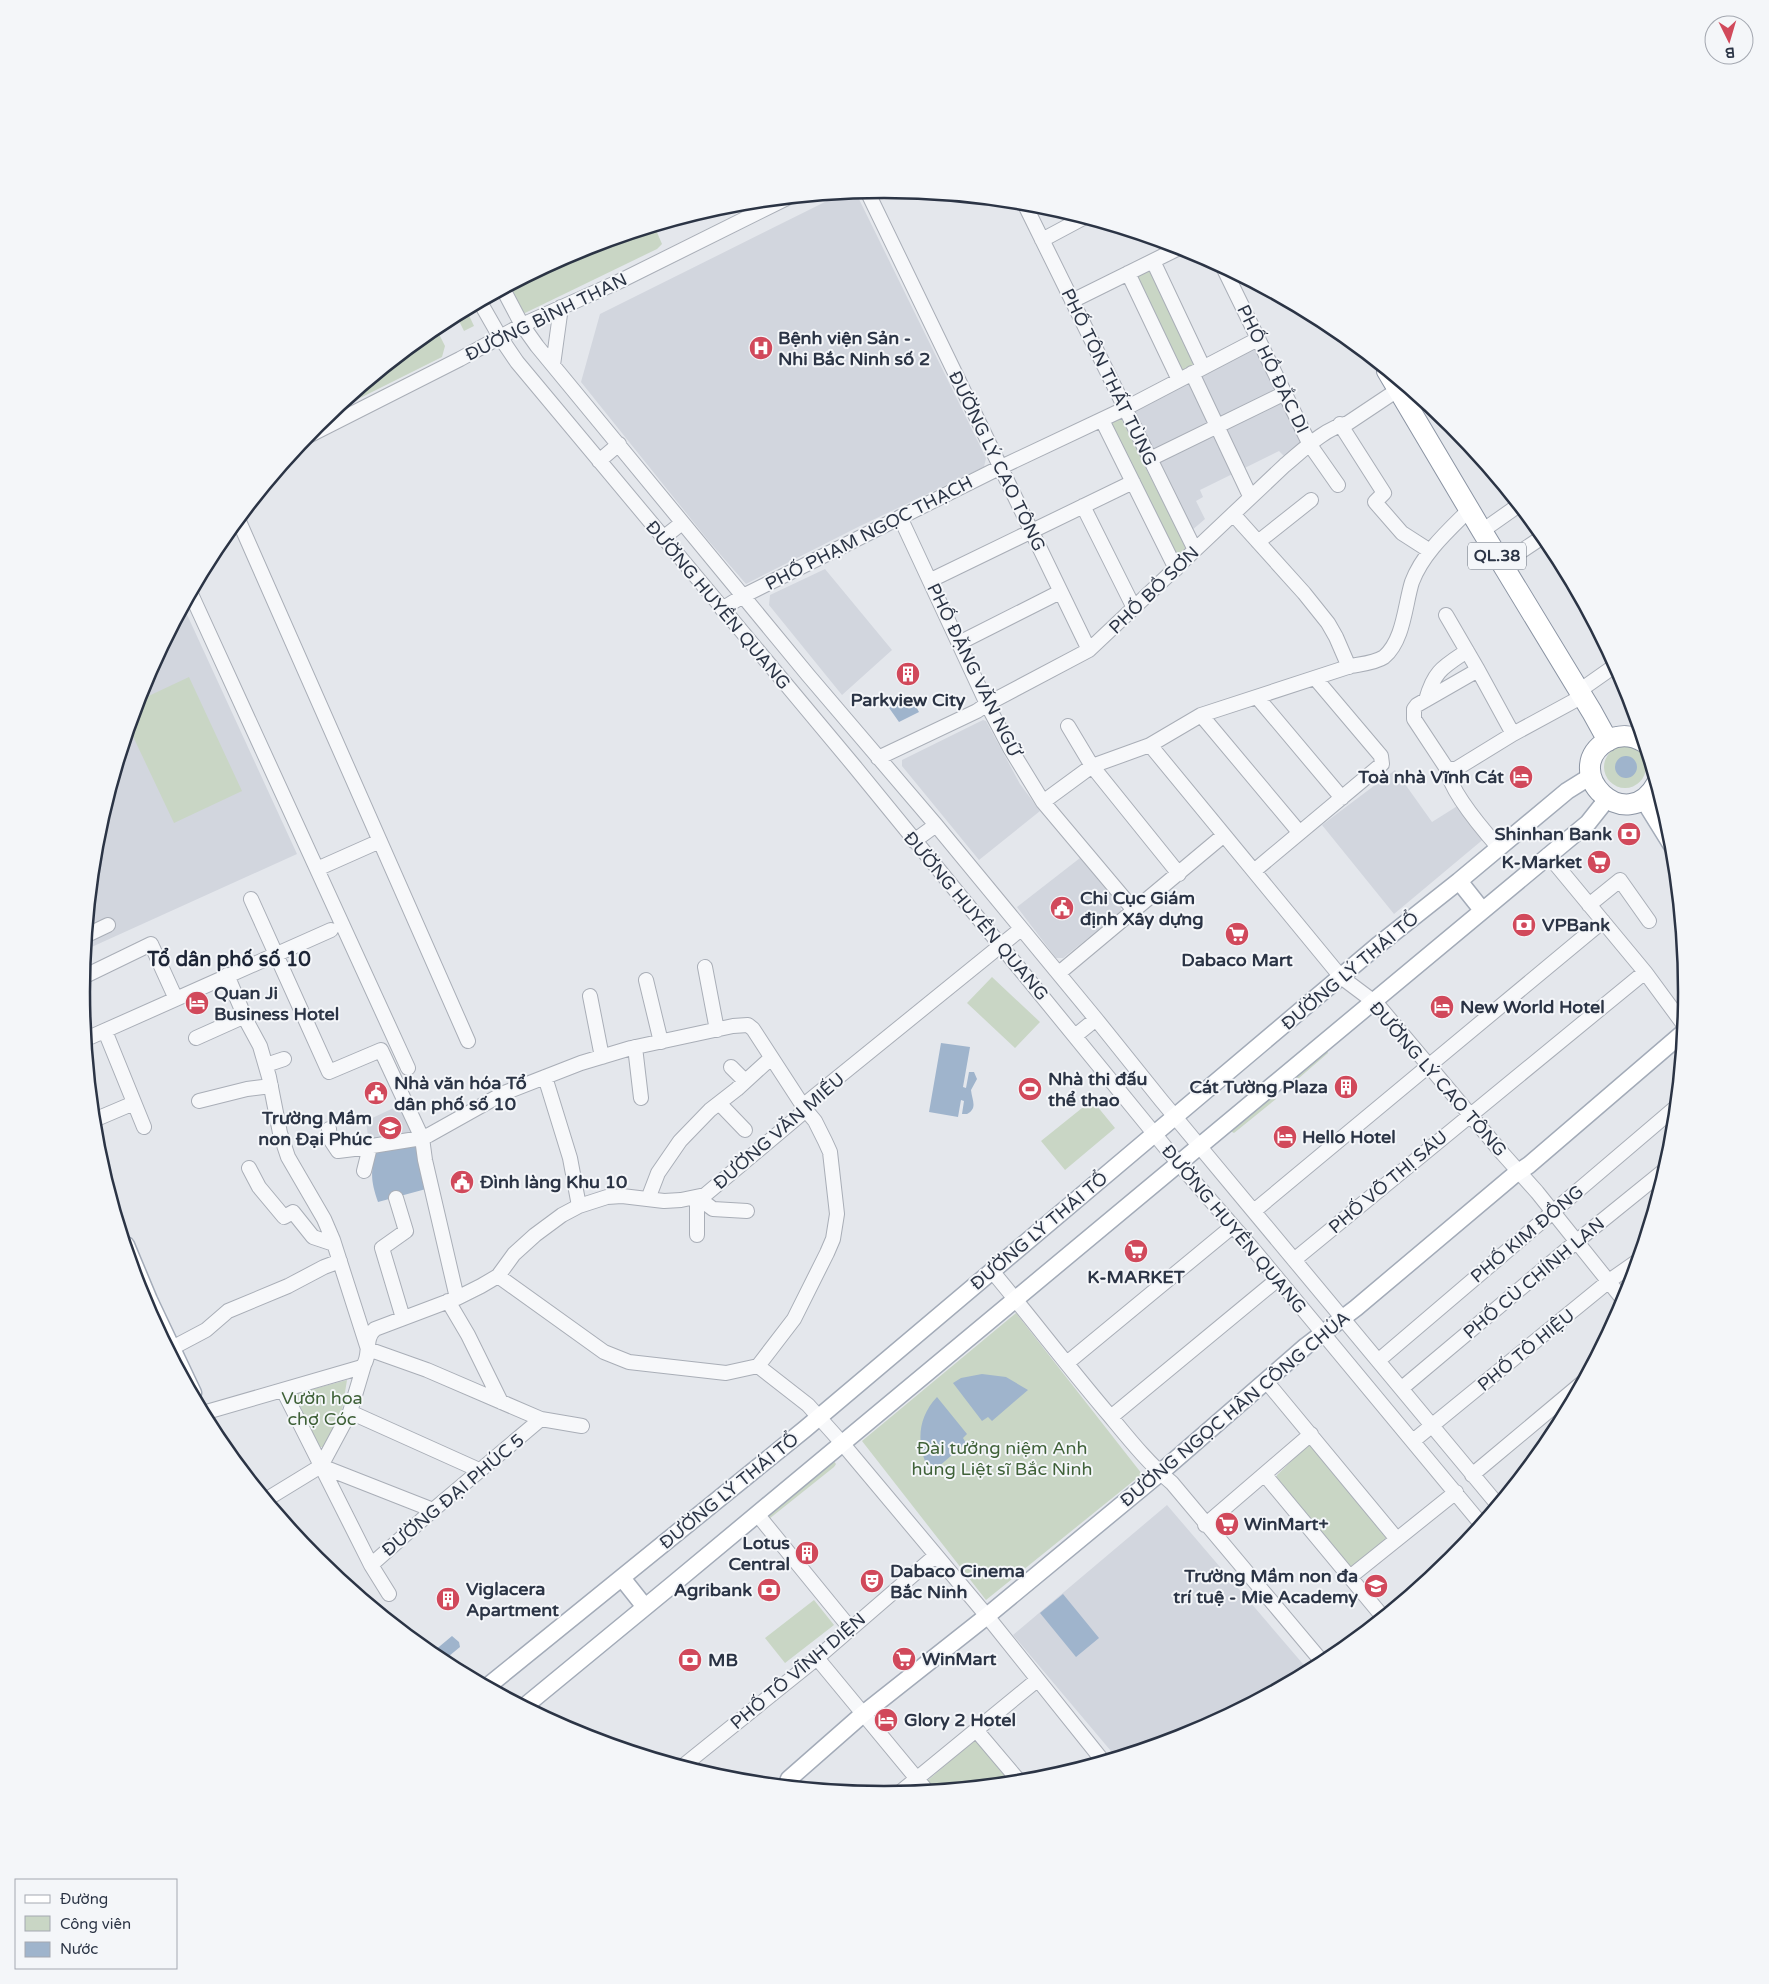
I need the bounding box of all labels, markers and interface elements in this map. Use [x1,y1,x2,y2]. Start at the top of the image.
north arrow [1704,15,1754,65]
text: B [1724,44,1736,61]
street label: ĐƯỜNG BÌNH THAN [461,268,631,366]
street label: PHỐ TÔN THẤT TÙNG [1056,285,1162,469]
street label: PHỐ HỒ ĐẮC DI [1232,301,1314,437]
place label: Bệnh viện Sản - Nhi Bắc Ninh số 2 [778,327,930,370]
hospital icon: Bệnh viện Sản - Nhi Bắc Ninh số 2 [748,335,774,361]
street label: ĐƯỜNG LÝ CAO TÔNG [944,367,1050,555]
street label: PHỐ PHẠM NGỌC THẠCH [762,471,976,595]
street label: ĐƯỜNG HUYỀN QUANG [641,516,795,694]
street label: PHỐ BỒ SƠN [1104,541,1204,639]
road number: QL.38 [1468,542,1526,570]
street label: PHỐ ĐẶNG VĂN NGỮ [922,580,1026,762]
building icon: Parkview City [895,661,921,687]
place label: Parkview City [851,689,966,711]
hotel icon: Toà nhà Vĩnh Cát [1508,764,1534,790]
place label: Toà nhà Vĩnh Cát [1357,766,1504,788]
bank icon: Shinhan Bank [1616,821,1642,847]
place label: Shinhan Bank [1495,823,1612,845]
street label: ĐƯỜNG HUYỀN QUANG [899,827,1053,1005]
supermarket icon: K-Market [1586,849,1612,875]
place label: K-Market [1501,851,1582,873]
place label: Chi Cục Giám định Xây dựng [1080,887,1204,930]
public building icon: Chi Cục Giám định Xây dựng [1049,895,1075,921]
street label: ĐƯỜNG LÝ THÁI TỔ [1276,906,1423,1035]
bank icon: VPBank [1511,912,1537,938]
place label: VPBank [1542,914,1610,936]
supermarket icon: Dabaco Mart [1224,921,1250,947]
district label: Tổ dân phố số 10 [146,947,311,972]
place label: Dabaco Mart [1181,949,1293,971]
place label: Quan Ji Business Hotel [214,982,339,1025]
hotel icon: Quan Ji Business Hotel [184,990,210,1016]
hotel icon: New World Hotel [1429,994,1455,1020]
place label: New World Hotel [1460,996,1605,1018]
street label: ĐƯỜNG LÝ CAO TÔNG [1365,997,1511,1161]
street label: ĐƯỜNG VĂN MIẾU [709,1068,849,1194]
place label: Nhà thi đấu thể thao [1048,1068,1148,1111]
place label: Nhà văn hóa Tổ dân phố số 10 [394,1072,527,1115]
building icon: Cát Tường Plaza [1333,1074,1359,1100]
sports icon: Nhà thi đấu thể thao [1017,1076,1043,1102]
place label: Cát Tường Plaza [1189,1076,1328,1098]
public building icon: Nhà văn hóa Tổ dân phố số 10 [363,1080,389,1106]
place label: Trường Mầm non Đại Phúc [258,1107,372,1150]
school or university icon: Trường Mầm non Đại Phúc [377,1115,403,1141]
hotel icon: Hello Hotel [1272,1124,1298,1150]
place label: Hello Hotel [1302,1126,1396,1148]
street label: PHỐ VÕ THỊ SÁU [1324,1126,1452,1238]
street label: ĐƯỜNG HUYỀN QUANG [1157,1140,1311,1318]
street label: ĐƯỜNG LÝ THÁI TỔ [965,1166,1112,1295]
public building icon: Đình làng Khu 10 [449,1169,475,1195]
place label: Đình làng Khu 10 [479,1171,627,1193]
street label: PHỐ KIM ĐỒNG [1466,1180,1588,1288]
street label: PHỐ CÙ CHÍNH LAN [1459,1212,1609,1344]
supermarket icon: K-MARKET [1123,1238,1149,1264]
place label: K-MARKET [1087,1266,1186,1288]
street label: PHỐ TÔ HIỆU [1473,1304,1579,1396]
street label: ĐƯỜNG NGỌC HÂN CÔNG CHÚA [1116,1306,1354,1512]
park label: Vườn hoa chợ Cóc [281,1387,363,1430]
street label: ĐƯỜNG LÝ THÁI TỔ [654,1427,803,1554]
street label: ĐƯỜNG ĐẠI PHÚC 5 [377,1429,529,1561]
park label: Đài tưởng niệm Anh hùng Liệt sĩ Bắc Ninh [912,1437,1092,1480]
supermarket icon: WinMart+ [1214,1511,1240,1537]
place label: WinMart+ [1244,1513,1329,1535]
place label: Lotus Central [728,1532,790,1575]
building icon: Lotus Central [794,1540,820,1566]
place label: Dabaco Cinema Bắc Ninh [890,1560,1025,1603]
place label: Trường Mầm non đa trí tuệ - Mie Academy [1173,1565,1358,1608]
theatre icon: Dabaco Cinema Bắc Ninh [859,1568,885,1594]
school or university icon: Trường Mầm non đa trí tuệ - Mie Academy [1363,1573,1389,1599]
bank icon: Agribank [756,1577,782,1603]
place label: Viglacera Apartment [466,1578,559,1621]
place label: Agribank [674,1579,752,1601]
building icon: Viglacera Apartment [435,1586,461,1612]
street label: PHỐ TÔ VĨNH DIỆN [726,1608,870,1734]
supermarket icon: WinMart [891,1646,917,1672]
bank icon: MB [677,1647,703,1673]
place label: WinMart [922,1648,997,1670]
place label: MB [708,1649,738,1671]
hotel icon: Glory 2 Hotel [873,1707,899,1733]
place label: Glory 2 Hotel [904,1709,1016,1731]
legend [15,1879,178,1969]
text: Đường [60,1890,108,1908]
text: Công viên [60,1915,131,1933]
text: Nước [60,1940,98,1958]

